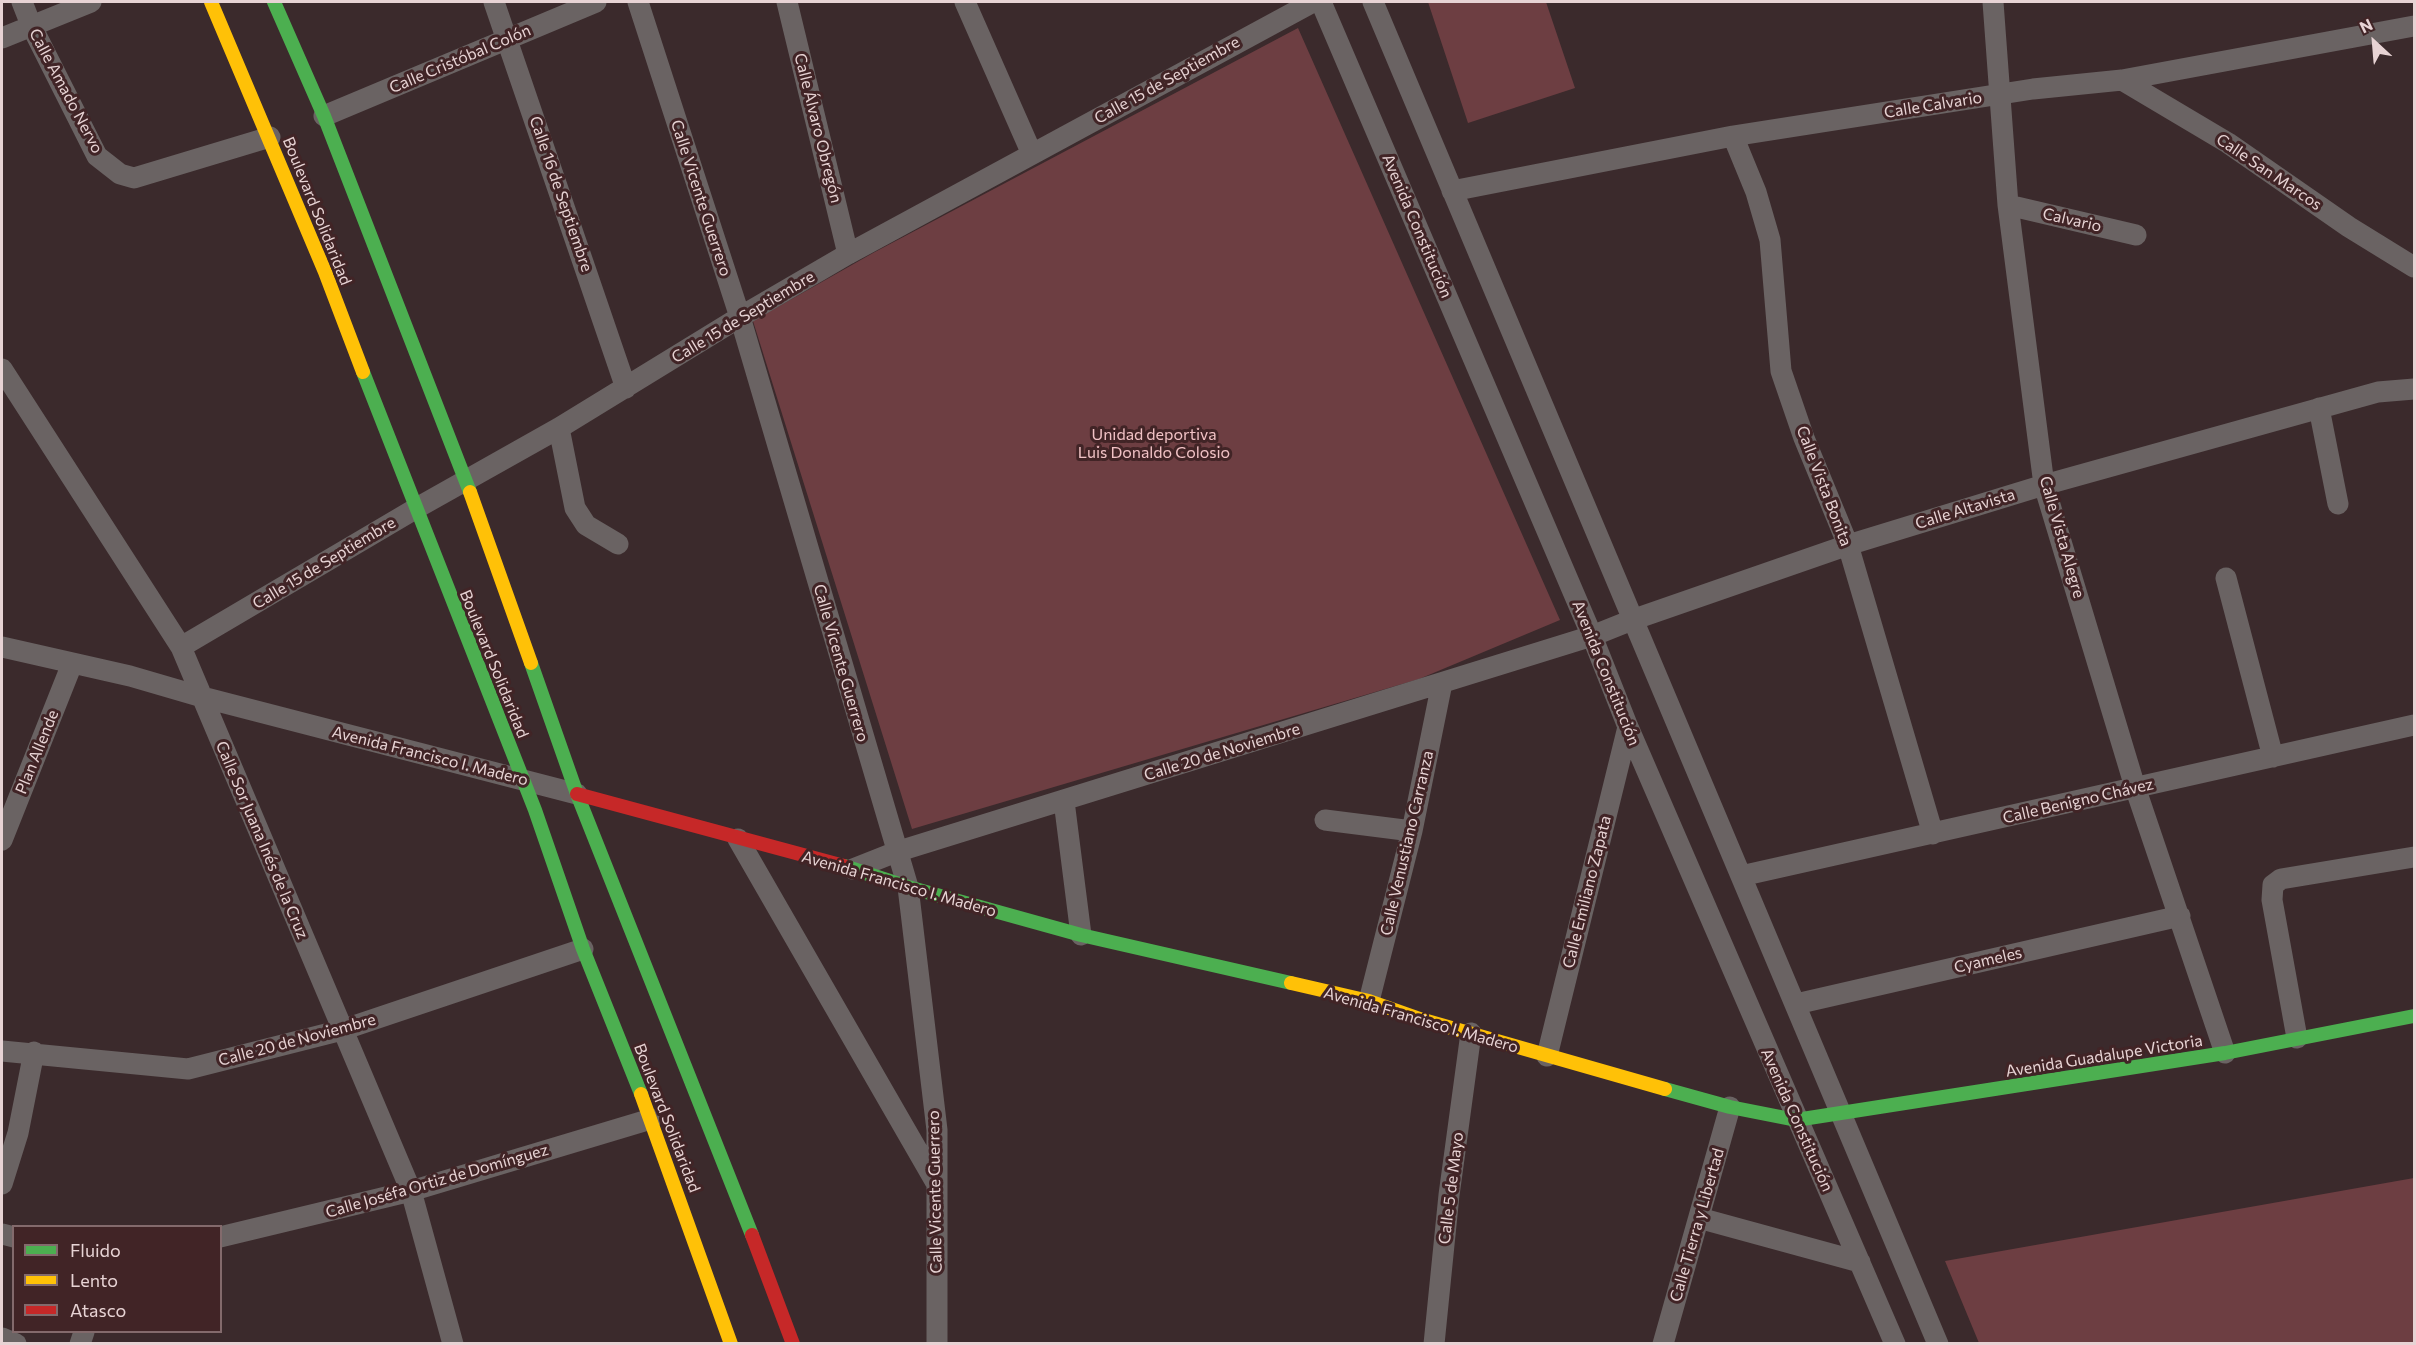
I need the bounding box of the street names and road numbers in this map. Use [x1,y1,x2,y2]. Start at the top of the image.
street label: Calle Cristóbal Colón [386,20,534,98]
street label: Calle Amado Nervo [25,25,107,157]
street label: Calle 15 de Septiembre [1091,32,1243,128]
street label: Calle Álvaro Obregón [790,51,846,205]
street label: Calle Calvario [1883,88,1983,122]
street label: Calle 16 de Septiembre [525,114,597,274]
street label: Calle Vicente Guerrero [667,117,735,279]
street label: Calle San Marcos [2213,130,2325,214]
street label: Boulevard Solidaridad [278,134,356,288]
street label: Avenida Constitución [1378,151,1456,301]
street label: Calvario [2041,204,2103,236]
street label: Calle 15 de Septiembre [668,267,818,367]
street label: Calle Vista Bonita [1792,423,1856,549]
street label: Calle Vista Alegre [2035,474,2089,600]
street label: Calle Altavista [1913,485,2017,533]
street label: Calle 15 de Septiembre [249,513,399,613]
street label: Calle Vicente Guerrero [809,582,873,744]
street label: Boulevard Solidaridad [455,587,533,741]
street label: Avenida Constitución [1568,598,1644,748]
street label: Plan Allende [11,707,63,797]
street label: Calle 20 de Noviembre [1142,719,1302,785]
street label: Avenida Francisco I. Madero [330,722,530,790]
street label: Calle Sor Juana Inés de la Cruz [212,738,312,942]
street label: Calle Venustiano Carranza [1376,749,1438,937]
street label: Calle Benigno Chávez [2001,774,2155,828]
street label: Calle Emiliano Zapata [1559,814,1615,970]
street label: Avenida Francisco I. Madero [800,847,998,921]
street label: Cyameles [1952,943,2024,977]
street label: Avenida Francisco I. Madero [1322,983,1520,1057]
street label: Calle 20 de Noviembre [216,1010,378,1070]
street label: Avenida Guadalupe Victoria [2004,1031,2204,1081]
street label: Boulevard Solidaridad [630,1041,704,1195]
street label: Avenida Constitución [1757,1045,1837,1195]
street label: Calle Vicente Guerrero [924,1110,946,1274]
street label: Calle 5 de Mayo [1435,1131,1467,1245]
street label: Calle Joséfa Ortiz de Domínguez [323,1140,551,1222]
street label: Calle Tierra y Libertad [1666,1146,1728,1304]

